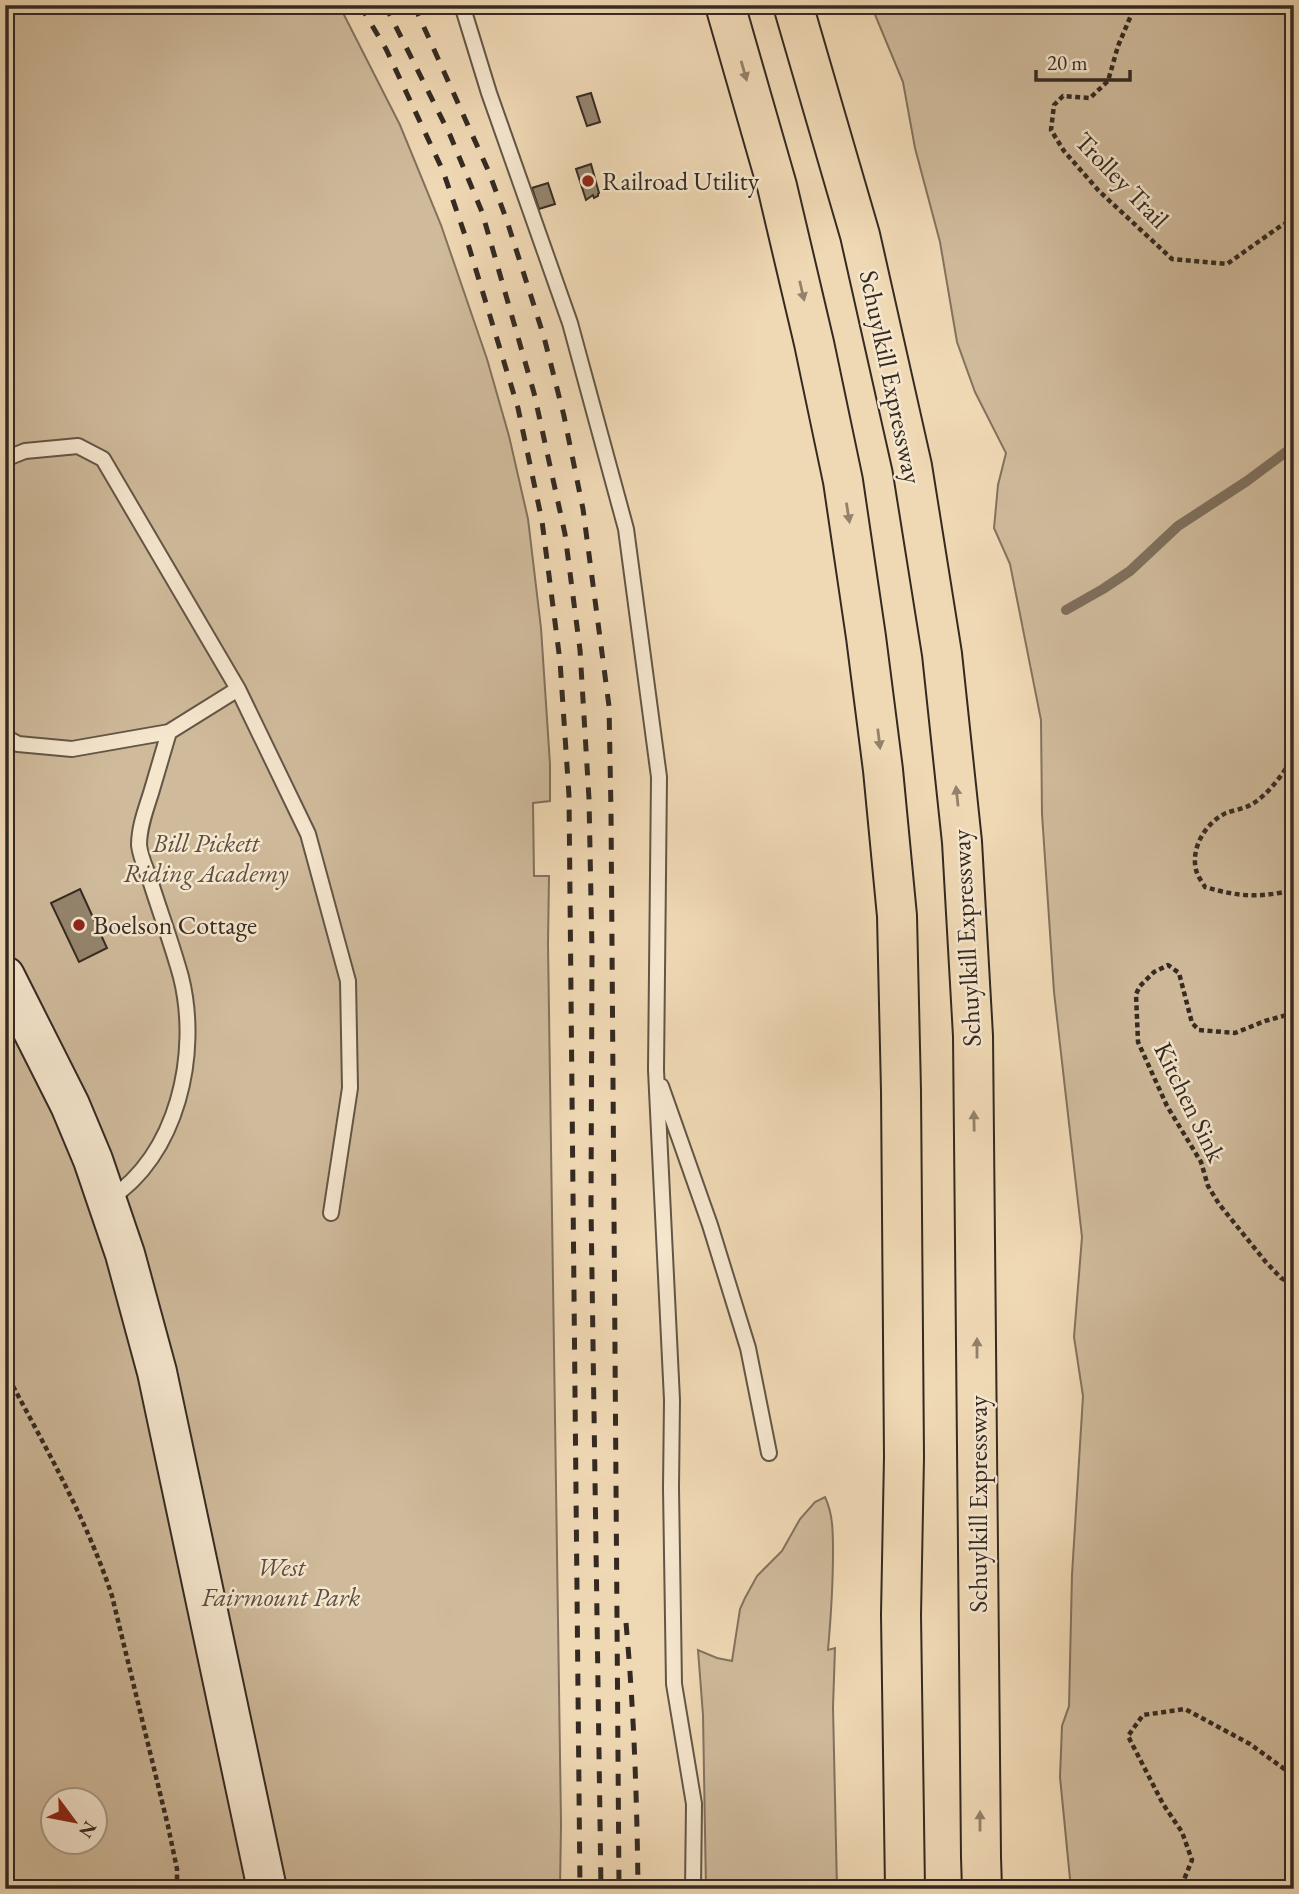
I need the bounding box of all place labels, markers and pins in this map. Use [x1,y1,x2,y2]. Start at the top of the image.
place label: Railroad Utility [602,164,760,198]
marker: Railroad Utility [580,173,596,189]
place label: Boelson Cottage [93,908,257,942]
marker: Boelson Cottage [71,917,87,933]

